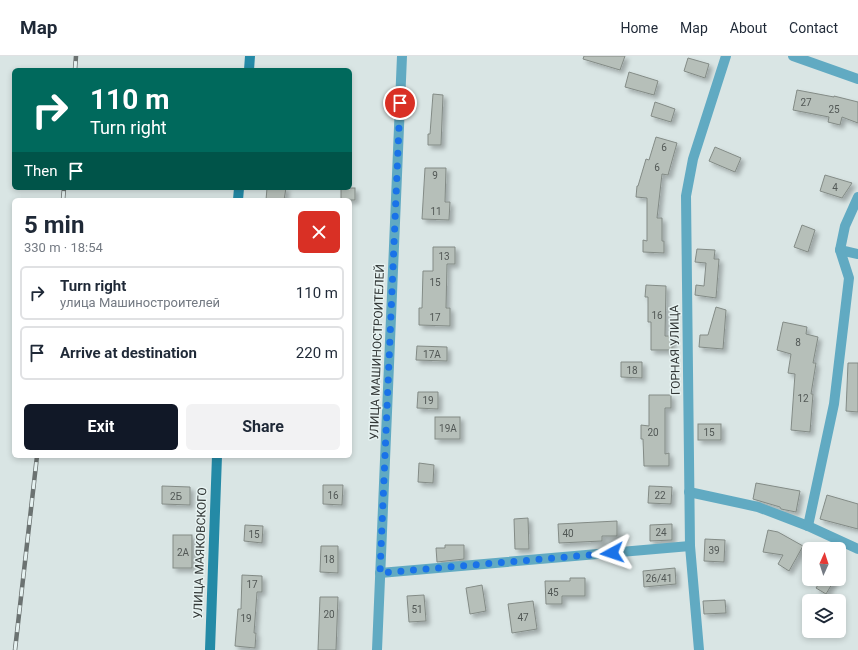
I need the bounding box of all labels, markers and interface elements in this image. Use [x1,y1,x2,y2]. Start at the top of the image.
text: Map [20,16,58,39]
text: Home [620,20,658,36]
text: Map [680,20,708,36]
text: About [730,20,767,36]
text: Contact [789,20,838,36]
text: 110 m [90,83,169,116]
icon: right [24,84,76,136]
pin [383,86,417,120]
icon: arrive [389,92,411,114]
house number: 27 [800,97,812,108]
house number: 25 [828,104,840,115]
text: Turn right [90,117,167,138]
house number: 6 [661,142,667,153]
icon: arrive [65,160,87,182]
text: Then [24,162,57,180]
house number: 6 [654,162,660,173]
house number: 9 [432,170,438,181]
house number: 4 [832,182,838,193]
house number: 11 [430,206,442,217]
text: 5 min [24,211,84,239]
button: close [298,211,340,253]
text: 330 m · 18:54 [24,240,103,255]
house number: 13 [438,251,450,262]
street label: УЛИЦА МАШИНОСТРОИТЕЛЕЙ [366,264,387,440]
text: Turn right [60,277,126,295]
house number: 15 [429,277,441,288]
icon: right [26,282,48,304]
text: 110 m [296,284,338,302]
text: улица Машиностроителей [60,295,220,310]
street label: ГОРНАЯ УЛИЦА [667,305,683,395]
house number: 16 [651,310,663,321]
house number: 17 [429,312,441,323]
house number: 8 [795,337,801,348]
icon: arrive [26,342,48,364]
text: Arrive at destination [60,344,197,362]
text: 220 m [296,344,338,362]
house number: 17А [423,349,441,360]
house number: 18 [626,365,638,376]
house number: 12 [797,393,809,404]
house number: 19 [422,395,434,406]
button: Exit [24,404,178,450]
button: Share [186,404,340,450]
house number: 19А [439,423,457,434]
house number: 20 [647,427,659,438]
house number: 15 [703,427,715,438]
street label: УЛИЦА МАЯКОВСКОГО [191,487,209,619]
house number: 16 [327,490,339,501]
house number: 22 [654,490,666,501]
house number: 2Б [170,491,182,502]
house number: 24 [655,527,667,538]
house number: 40 [562,528,574,539]
house number: 15 [248,529,260,540]
position arrow [591,532,633,574]
north arrow [802,542,846,586]
map controls [802,542,846,638]
house number: 39 [708,545,720,556]
house number: 2А [177,547,190,558]
house number: 18 [323,554,335,565]
house number: 26/41 [646,573,672,584]
house number: 17 [246,579,258,590]
house number: 45 [547,587,559,598]
button: layers [802,594,846,638]
house number: 51 [411,604,423,615]
house number: 20 [323,609,335,620]
house number: 47 [517,612,529,623]
house number: 19 [240,613,252,624]

